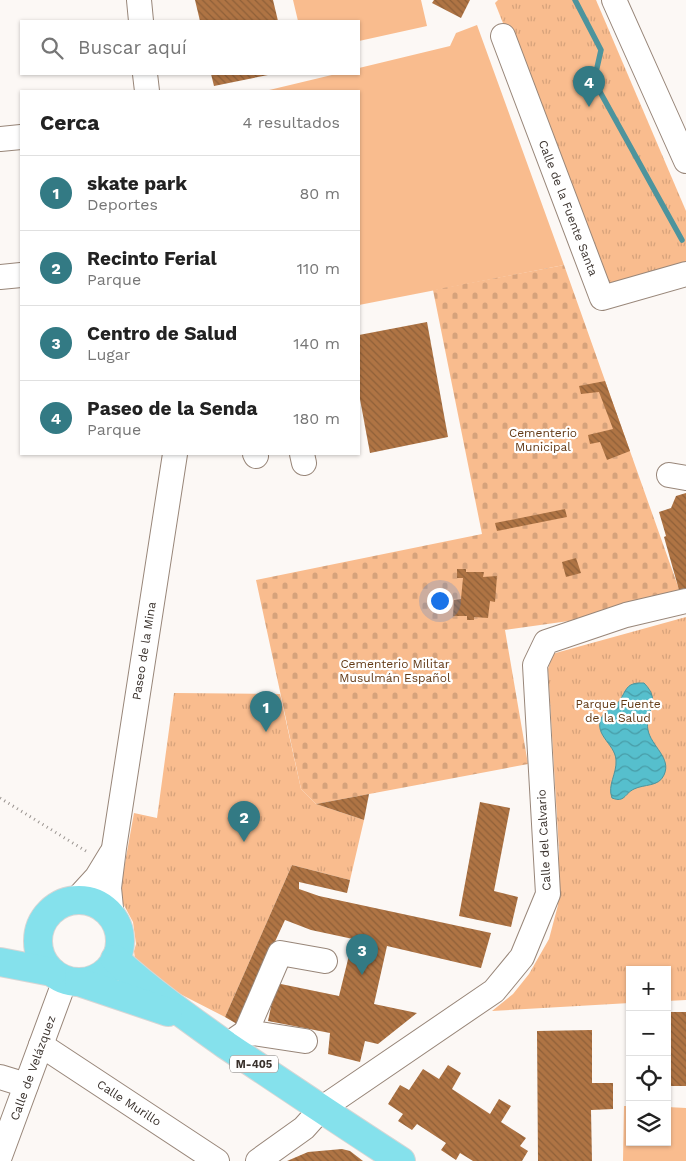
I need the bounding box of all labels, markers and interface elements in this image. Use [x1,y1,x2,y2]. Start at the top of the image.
search box [20,20,360,75]
icon: search [38,34,66,62]
text: Buscar aquí [78,36,187,59]
pin: 4 [573,66,605,107]
text: Cerca [40,110,99,135]
text: 4 resultados [243,113,340,132]
street label: Calle de la Fuente Santa [536,138,600,278]
text: skate park [87,172,187,195]
text: 1 [53,184,59,203]
text: 80 m [299,184,340,203]
text: Deportes [87,195,158,214]
text: Recinto Ferial [87,247,217,270]
text: 2 [51,259,61,278]
text: 110 m [297,259,340,278]
text: Parque [87,270,141,289]
text: Centro de Salud [87,322,237,345]
text: 3 [51,334,61,353]
text: 140 m [293,334,340,353]
text: Lugar [87,345,130,364]
text: Paseo de la Senda [87,397,258,420]
text: 4 [51,409,61,428]
text: 180 m [293,409,340,428]
text: Parque [87,420,141,439]
park label: Cementerio Municipal [509,426,577,454]
your location [427,588,453,614]
street label: Paseo de la Mina [129,601,159,701]
park label: Cementerio Militar Musulmán Español [339,657,451,685]
pin: 1 [250,691,282,732]
park label: Parque Fuente de la Salud [575,697,661,725]
street label: Calle del Calvario [534,789,554,891]
pin: 2 [228,801,260,842]
pin: 3 [346,934,378,975]
map controls [626,966,671,1146]
button: + [626,966,671,1011]
button: − [626,1011,671,1056]
street label: Calle de Velázquez [7,1014,59,1122]
road number: M-405 [230,1056,278,1072]
button: locate [626,1056,671,1101]
street label: Calle Murillo [94,1077,164,1129]
button: layers [626,1101,671,1146]

